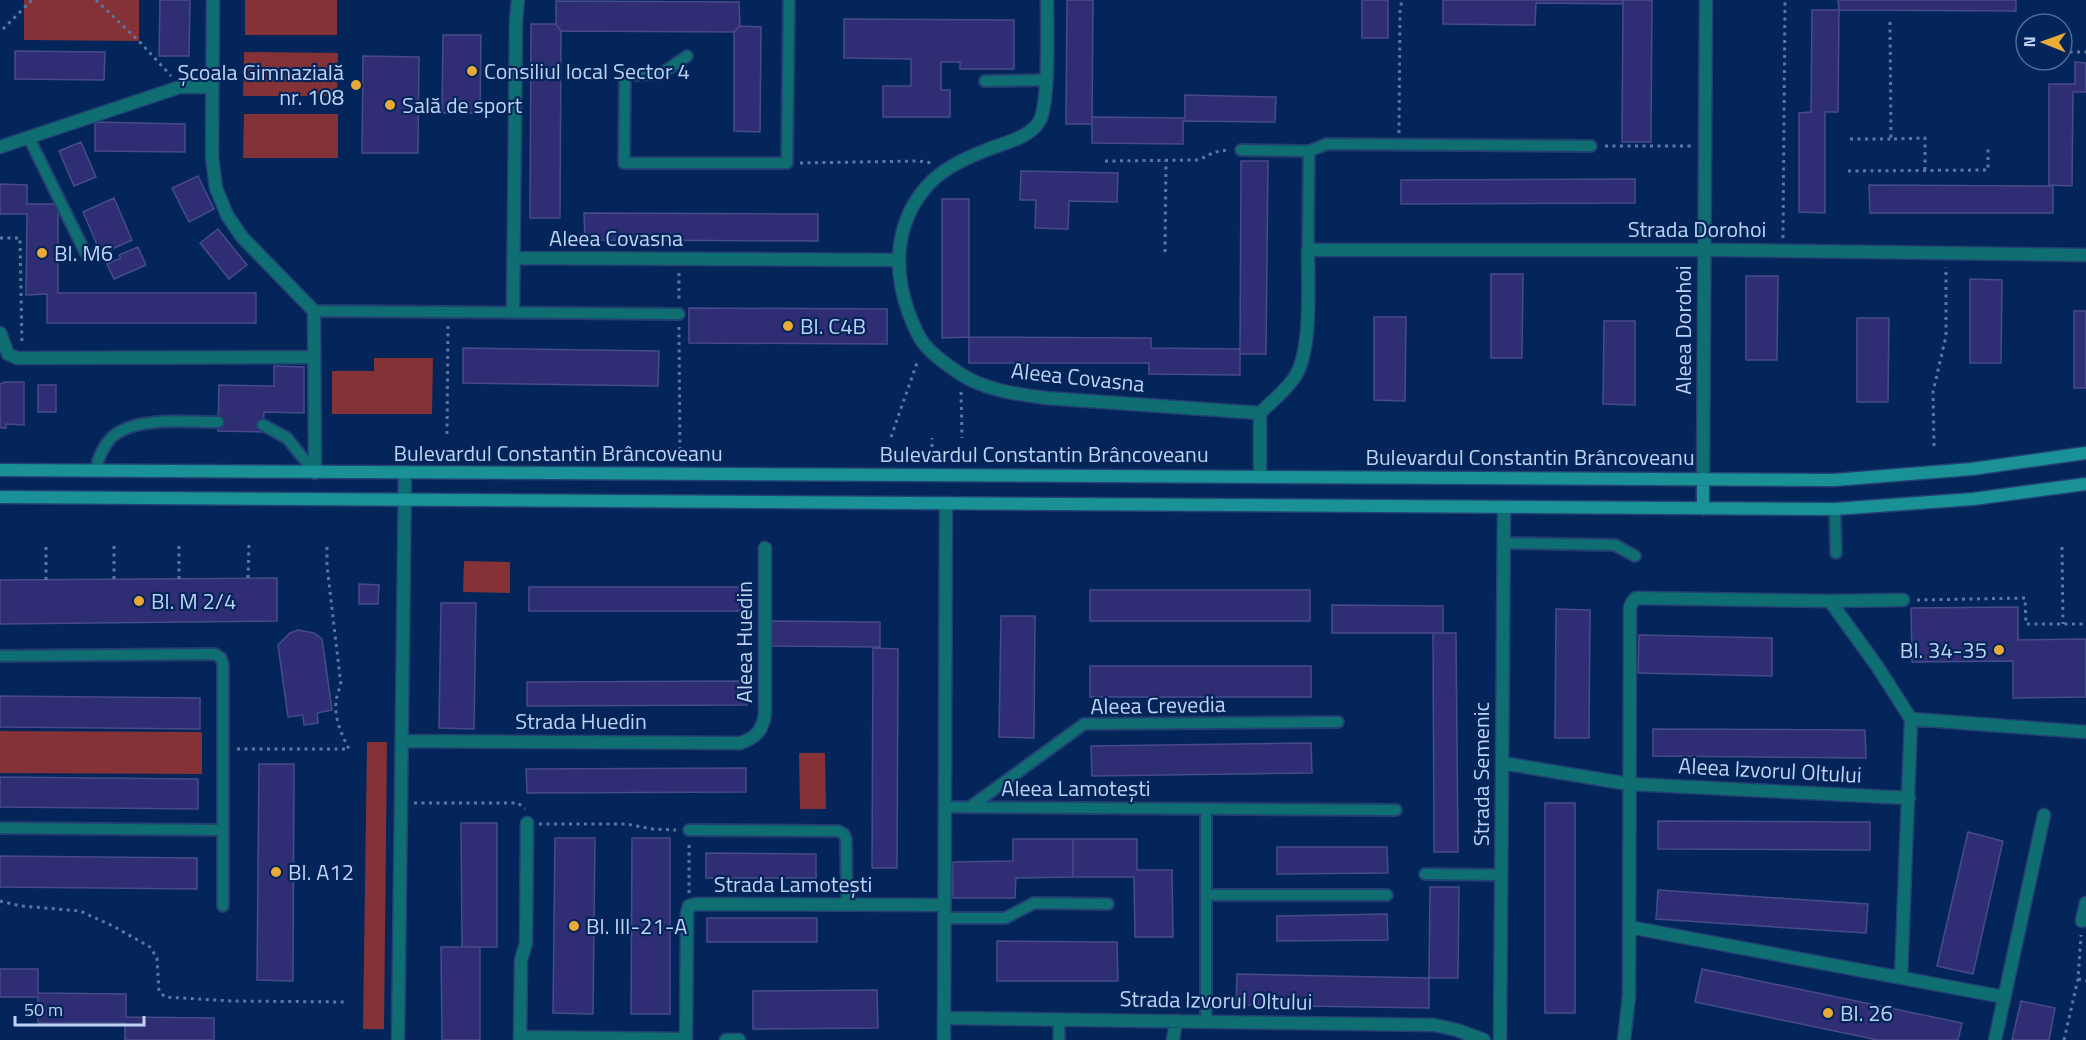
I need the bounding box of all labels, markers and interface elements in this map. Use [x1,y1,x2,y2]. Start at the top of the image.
north arrow [2014,12,2074,72]
text: N [2017,36,2041,47]
place label: Consiliul local Sector 4 [484,54,690,88]
place label: Școala Gimnazială nr. 108 [177,55,344,114]
marker: Consiliul local Sector 4 [465,64,479,78]
marker: Școala Gimnazială nr. 108 [349,78,363,92]
place label: Sală de sport [402,88,523,122]
marker: Sală de sport [383,98,397,112]
street label: Strada Dorohoi [1628,212,1766,246]
street label: Aleea Covasna [549,221,683,255]
place label: Bl. M6 [54,236,113,270]
marker: Bl. M6 [35,246,49,260]
street label: Aleea Dorohoi [1666,265,1700,395]
place label: Bl. C4B [800,309,866,343]
marker: Bl. C4B [781,319,795,333]
street label: Aleea Covasna [1010,353,1146,401]
street label: Bulevardul Constantin Brâncoveanu [393,436,723,470]
street label: Bulevardul Constantin Brâncoveanu [879,437,1209,471]
street label: Bulevardul Constantin Brâncoveanu [1365,440,1695,474]
street label: Aleea Huedin [727,581,761,703]
place label: Bl. M 2/4 [151,584,236,618]
marker: Bl. M 2/4 [132,594,146,608]
place label: Bl. 34-35 [1900,633,1987,667]
marker: Bl. 34-35 [1992,643,2006,657]
street label: Aleea Crevedia [1090,687,1226,723]
street label: Strada Semenic [1464,702,1498,846]
street label: Strada Huedin [515,704,647,738]
street label: Aleea Izvorul Oltului [1677,748,1863,792]
street label: Aleea Lamotești [1001,771,1151,805]
place label: Bl. A12 [288,855,354,889]
marker: Bl. A12 [269,865,283,879]
street label: Strada Lamotești [714,867,872,901]
place label: Bl. III-21-A [586,909,687,943]
marker: Bl. III-21-A [567,919,581,933]
street label: Strada Izvorul Oltului [1119,981,1313,1019]
scale bar [15,989,144,1027]
text: 50 m [24,996,63,1023]
place label: Bl. 26 [1840,996,1893,1030]
marker: Bl. 26 [1821,1006,1835,1020]

